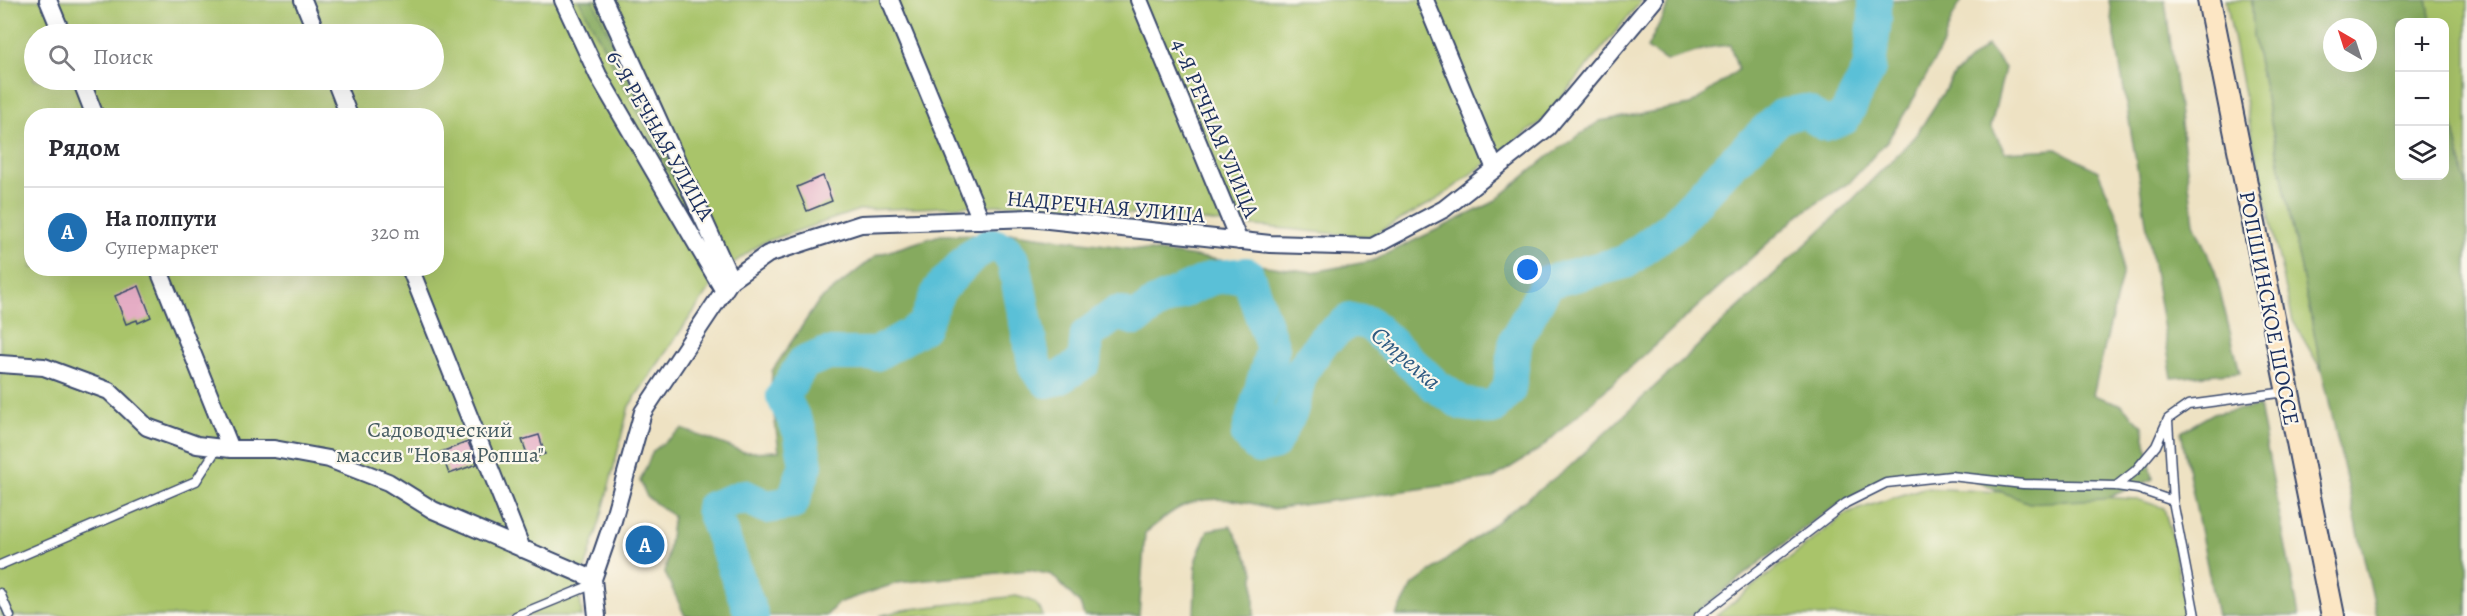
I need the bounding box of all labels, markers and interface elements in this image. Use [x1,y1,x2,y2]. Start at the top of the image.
north arrow [2323,18,2377,72]
map controls [2395,18,2449,180]
button: + [2395,18,2449,72]
search box [24,24,444,90]
street label: 4-Я РЕЧНАЯ УЛИЦА [1164,34,1267,224]
icon: search [45,41,78,74]
text: Поиск [93,42,153,72]
street label: 6-Я РЕЧНАЯ УЛИЦА [599,45,722,227]
button: − [2395,72,2449,126]
button: layers [2395,126,2449,180]
text: Рядом [48,130,120,165]
street label: НАДРЕЧНАЯ УЛИЦА [1005,183,1208,231]
street label: РОПШИНСКОЕ ШОССЕ [2232,188,2306,428]
text: На полпути [105,204,217,234]
text: A [61,219,74,246]
text: 320 m [371,219,420,246]
text: Супермаркет [105,234,219,261]
your location [1513,255,1542,284]
water label: Стрелка [1364,319,1448,397]
park label: Садоводческий массив "Новая Ропша" [336,415,544,470]
pin: A [626,522,664,568]

